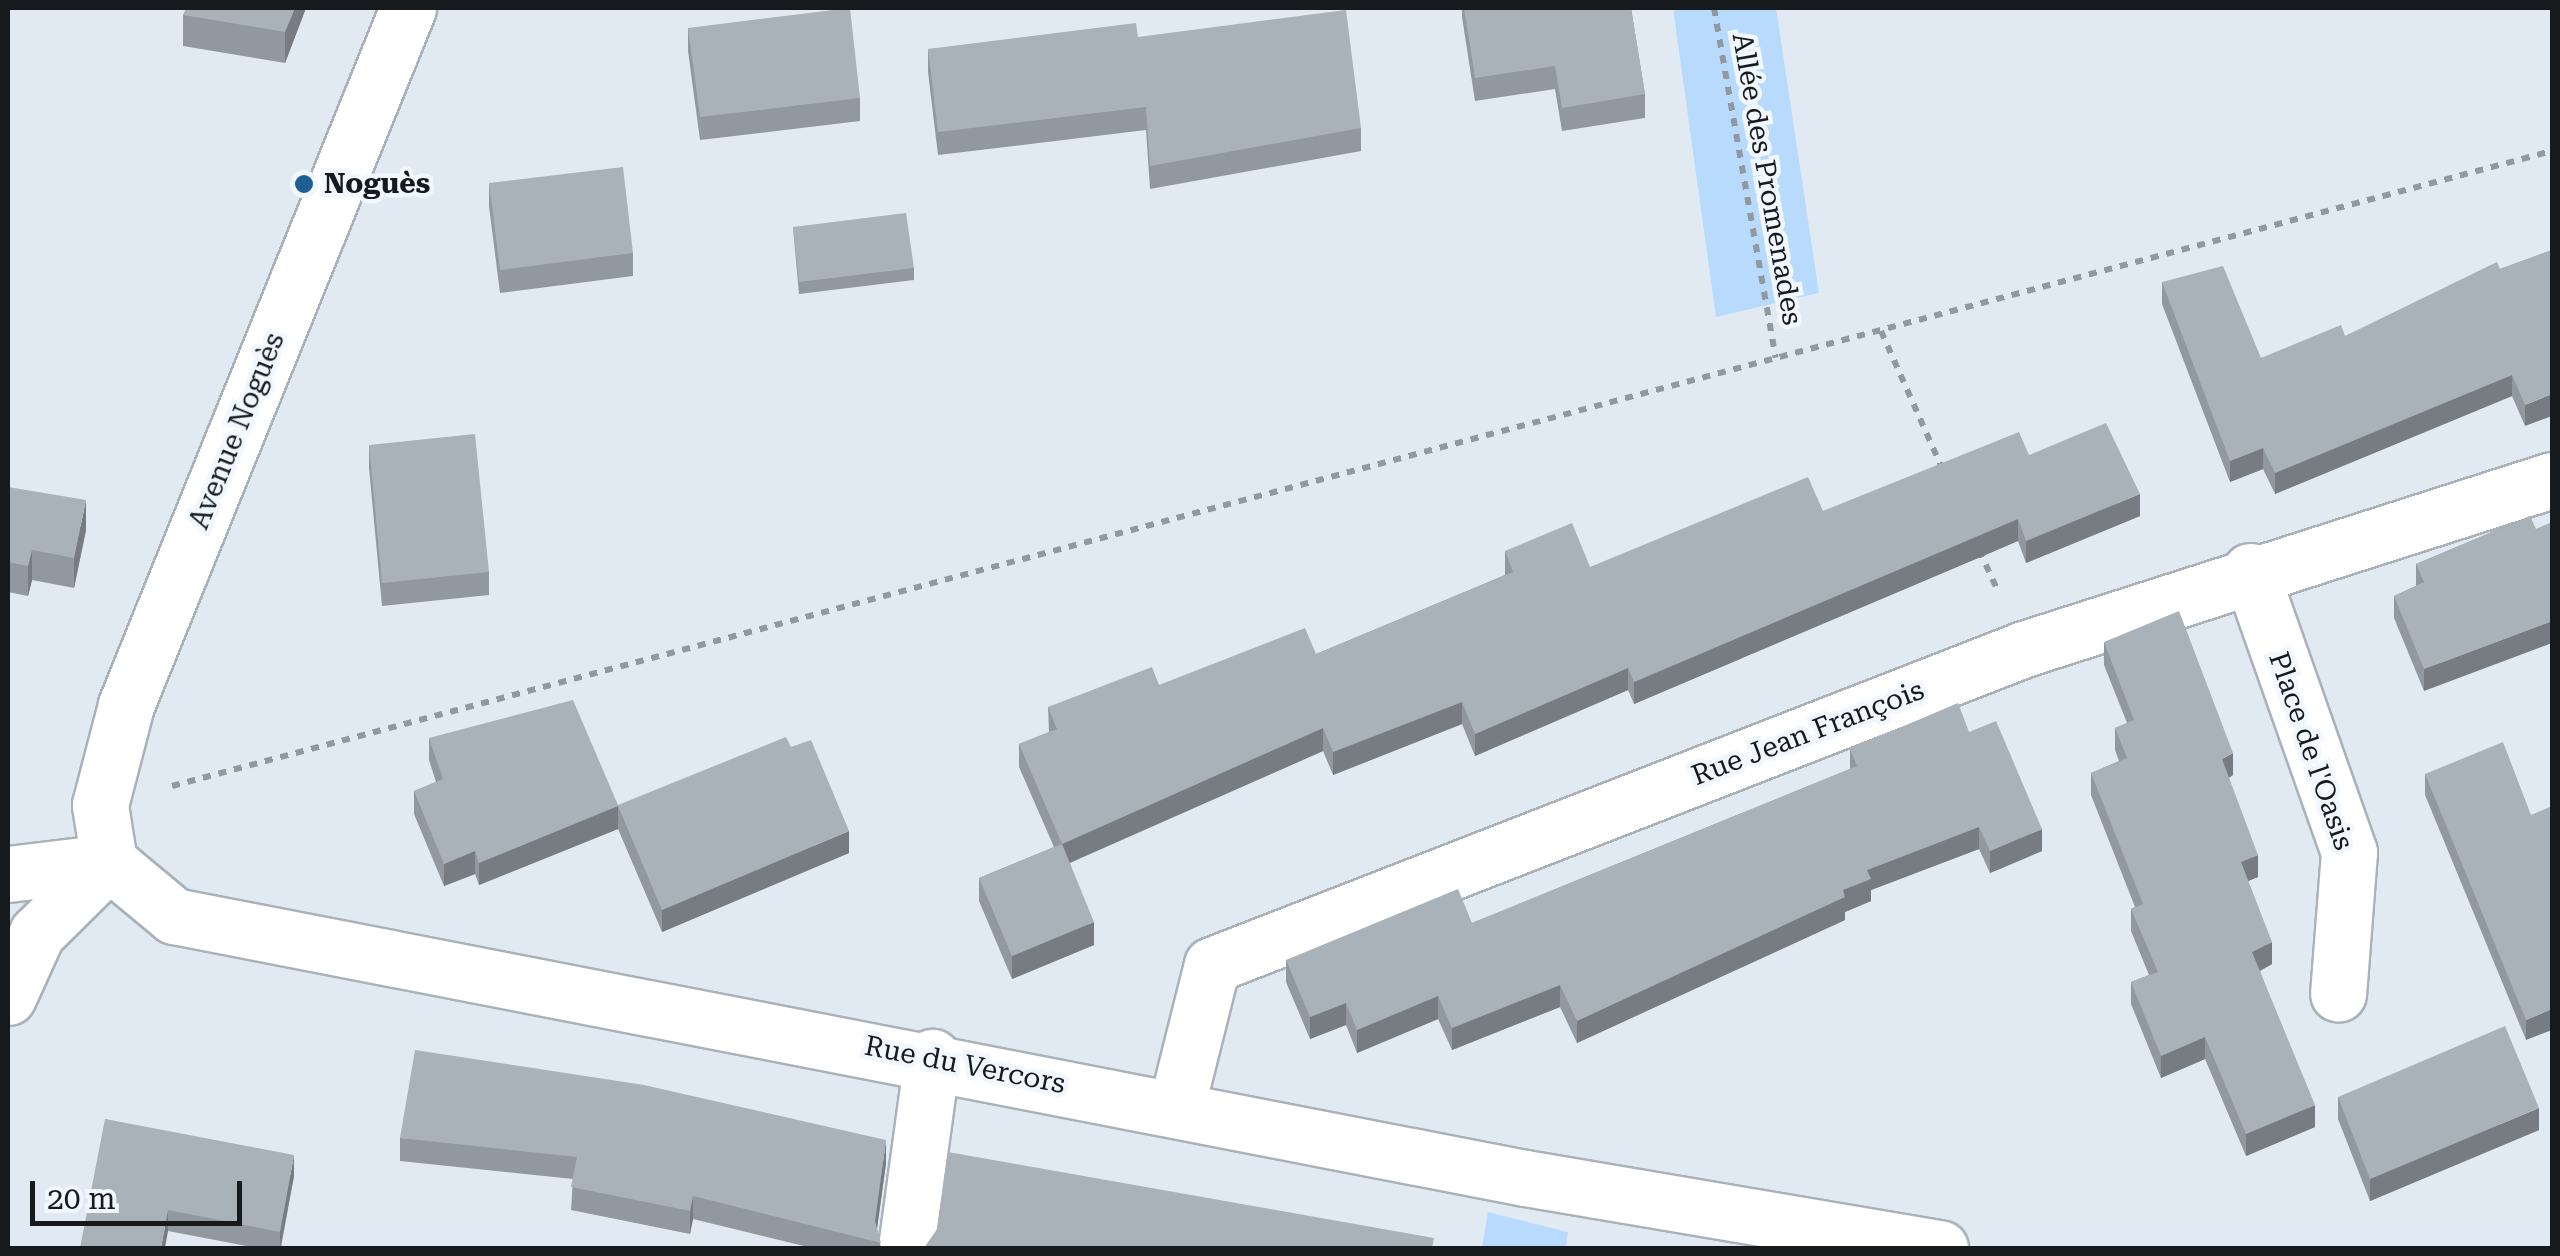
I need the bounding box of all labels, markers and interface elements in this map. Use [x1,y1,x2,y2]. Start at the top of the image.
street label: Allée des Promenades [1725,30,1809,328]
place label: Noguès [324,167,430,201]
marker: Noguès [293,173,315,195]
street label: Avenue Noguès [182,328,292,534]
street label: Place de l'Oasis [2261,648,2361,854]
street label: Rue Jean François [1687,673,1929,793]
street label: Rue du Vercors [862,1029,1068,1101]
scale bar [35,1161,248,1223]
text: 20 m [47,1181,116,1216]

